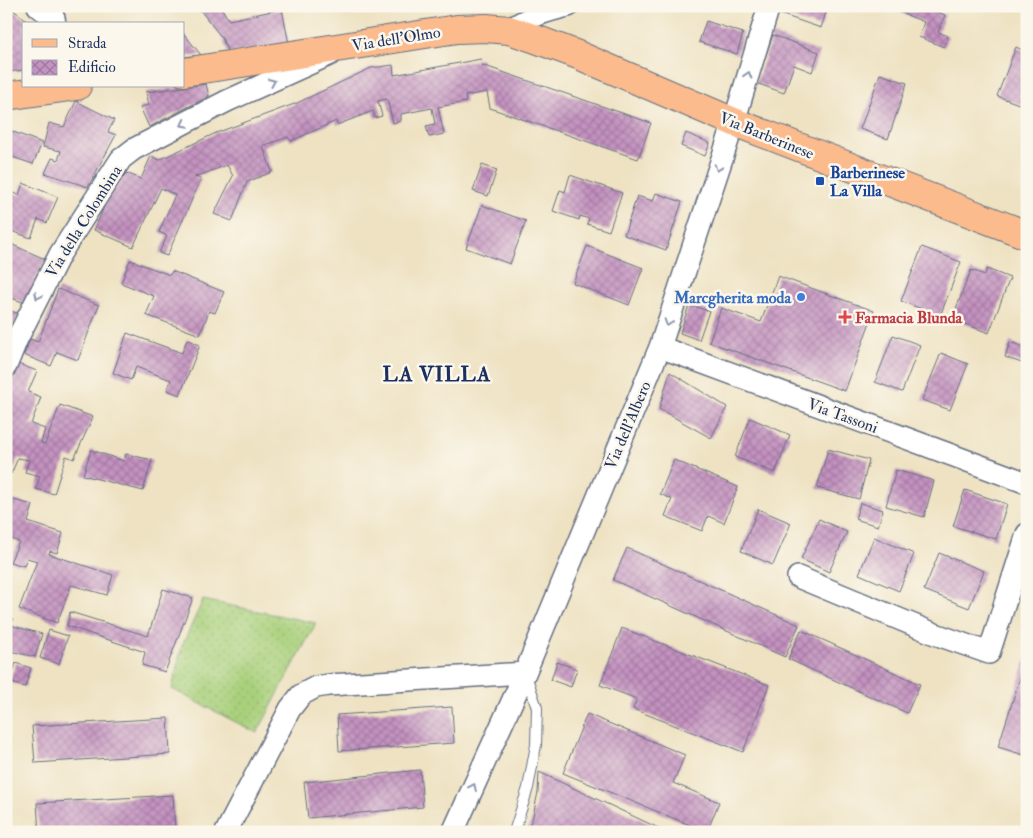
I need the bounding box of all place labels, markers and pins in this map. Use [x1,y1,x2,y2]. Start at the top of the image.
place label: Barberinese La Villa [830,163,905,201]
marker: Barberinese La Villa [814,175,826,187]
place label: Marcgherita moda [673,288,791,309]
marker: Marcgherita moda [795,291,807,303]
place label: Farmacia Blunda [855,308,963,328]
marker: Farmacia Blunda [839,311,851,323]

